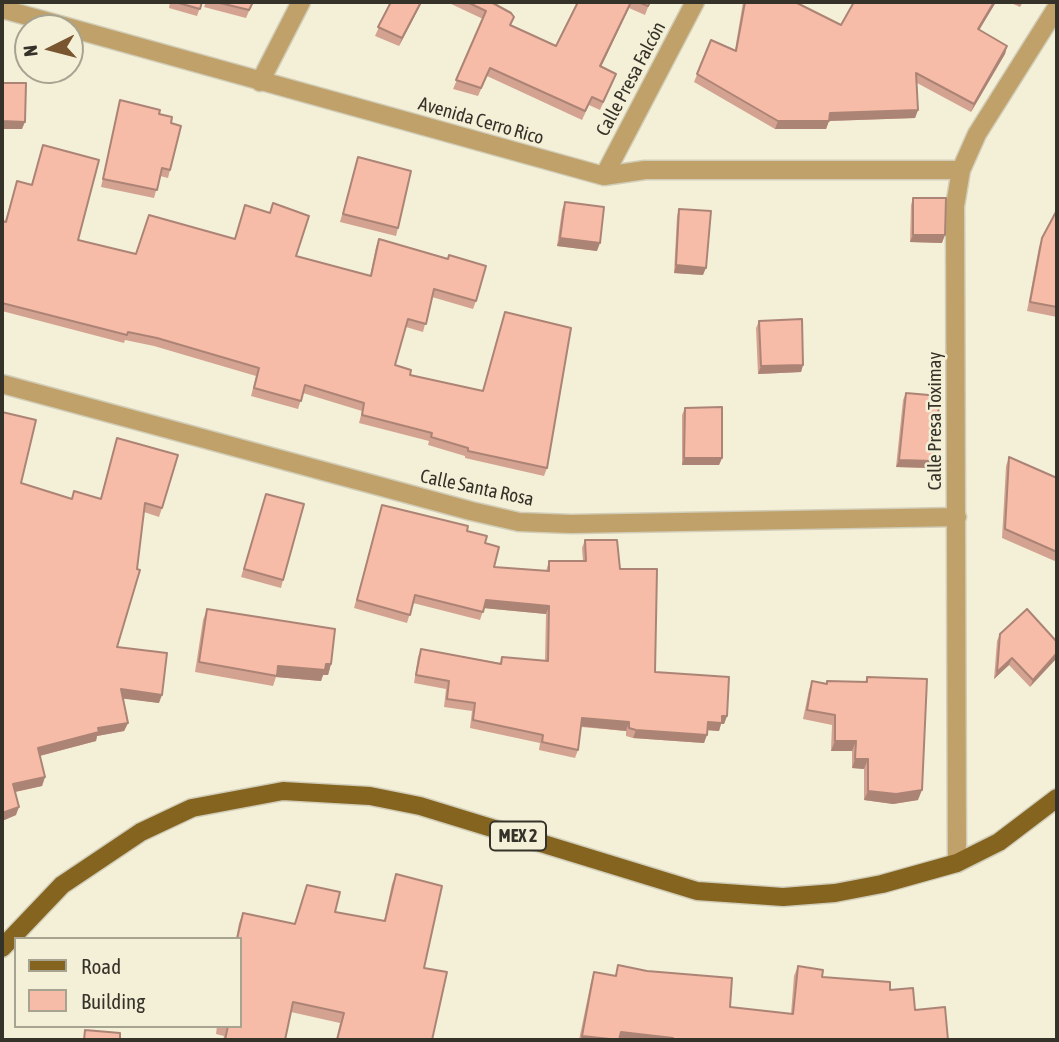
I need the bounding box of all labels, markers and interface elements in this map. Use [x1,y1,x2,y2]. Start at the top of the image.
north arrow [14,14,84,84]
street label: Calle Presa Falcón [591,18,671,140]
text: N [19,44,42,58]
street label: Avenida Cerro Rico [416,92,546,150]
street label: Calle Presa Toximay [924,352,946,490]
street label: Calle Santa Rosa [418,465,536,511]
road number: MEX 2 [490,822,546,850]
legend [14,937,242,1028]
text: Road [81,954,121,978]
text: Building [81,989,145,1013]

